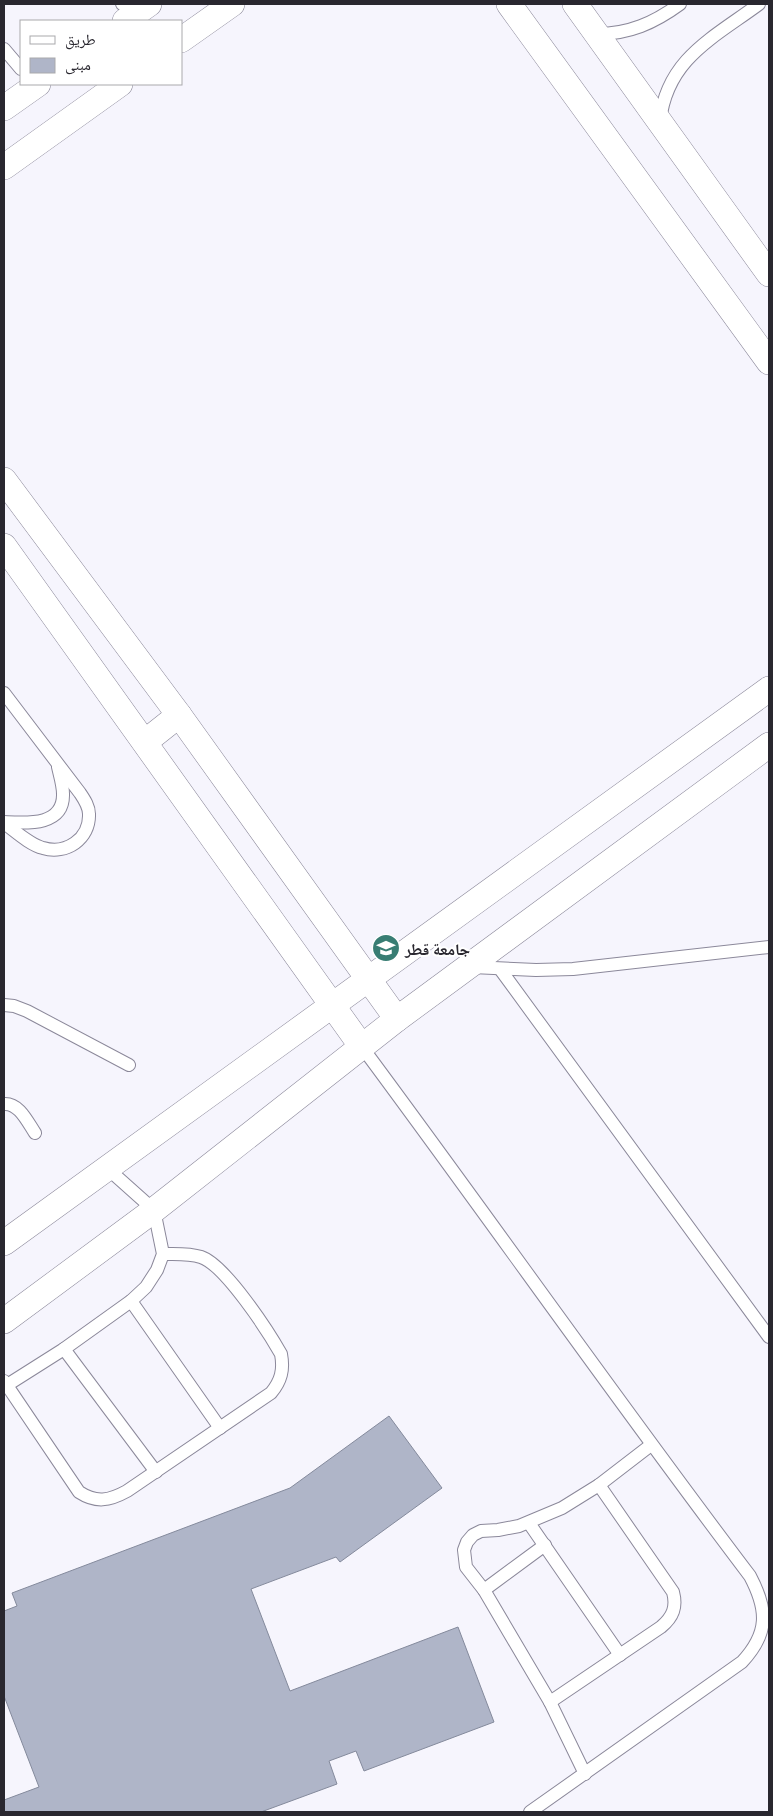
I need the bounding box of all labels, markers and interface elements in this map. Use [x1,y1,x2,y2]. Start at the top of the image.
legend [20,20,182,85]
text: طريق [65,30,96,50]
text: مبنى [65,55,91,75]
school or university icon: جامعة قطر [371,933,401,963]
place label: جامعة قطر [404,939,470,958]

